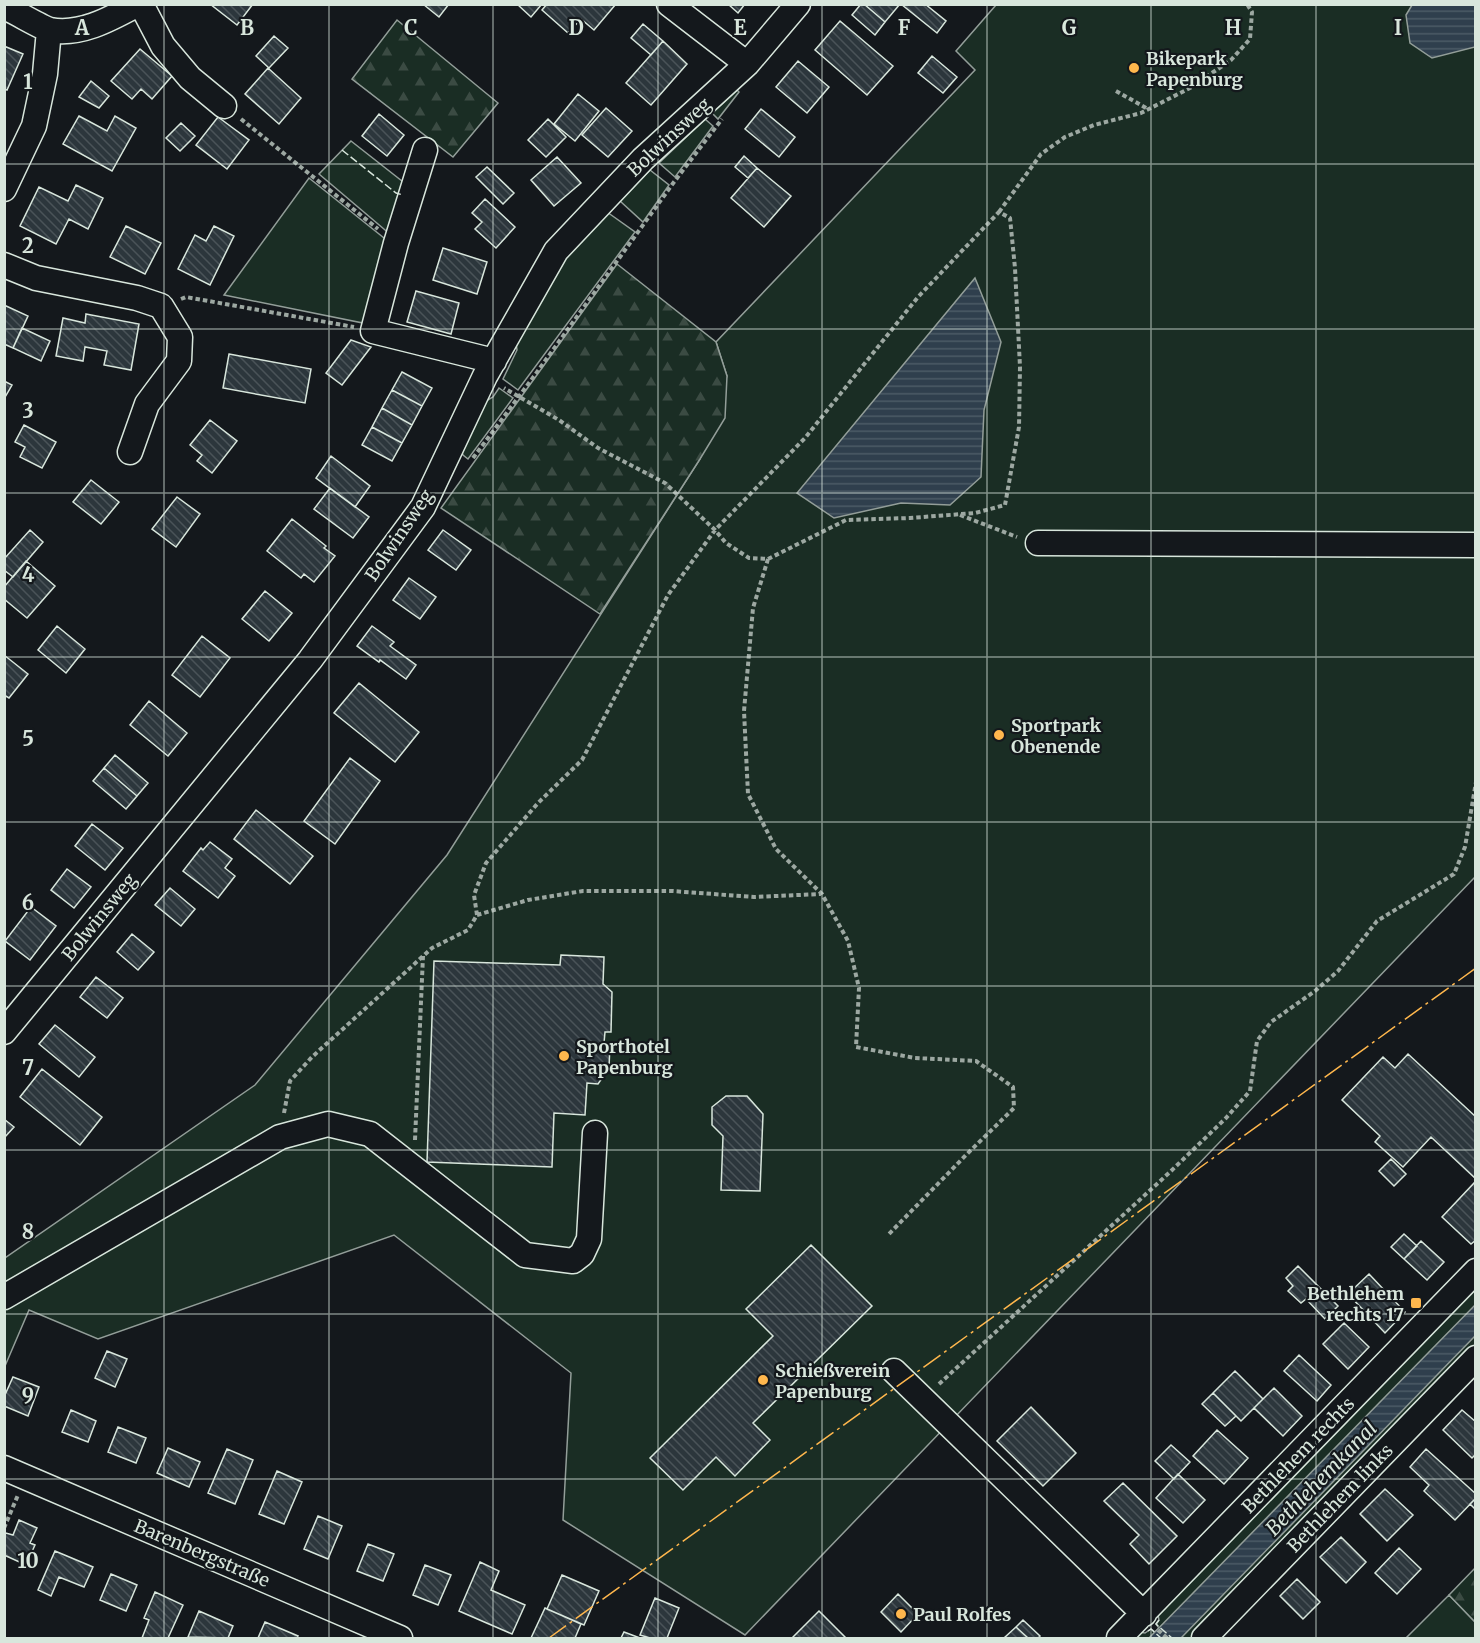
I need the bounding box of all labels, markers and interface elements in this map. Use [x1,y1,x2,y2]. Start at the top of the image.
text: A [74,15,90,40]
text: B [240,15,254,40]
text: C [404,15,418,40]
text: D [568,15,584,40]
text: E [733,15,747,40]
text: F [898,15,911,40]
text: G [1062,15,1077,40]
text: H [1225,15,1241,40]
text: I [1394,15,1402,40]
place label: Bikepark Papenburg [1146,47,1243,91]
marker: Bikepark Papenburg [1127,61,1141,75]
text: 1 [23,69,33,94]
street label: Bolwinsweg [623,92,716,181]
text: 2 [22,233,34,258]
text: 3 [22,398,34,423]
street label: Bolwinsweg [360,485,438,585]
text: 4 [22,562,35,587]
place label: Sportpark Obenende [1011,714,1101,758]
text: 5 [22,726,34,751]
marker: Sportpark Obenende [992,728,1006,742]
street label: Bolwinsweg [57,869,141,965]
text: 6 [22,890,34,915]
place label: Sporthotel Papenburg [576,1035,673,1079]
marker: Sporthotel Papenburg [557,1049,571,1063]
text: 7 [22,1055,34,1080]
text: 8 [22,1219,34,1244]
place label: Bethlehem rechts 17 [1307,1282,1404,1326]
marker: Bethlehem rechts 17 [1409,1296,1423,1310]
place label: Schießverein Papenburg [775,1359,890,1403]
marker: Schießverein Papenburg [756,1373,770,1387]
text: 9 [22,1383,34,1408]
street label: Bethlehem rechts [1237,1392,1359,1518]
water label: Bethlehemkanal [1260,1416,1382,1540]
street label: Bethlehem links [1282,1439,1398,1557]
street label: Barenbergstraße [131,1514,273,1592]
text: 10 [17,1548,39,1573]
place label: Paul Rolfes [913,1603,1011,1626]
marker: Paul Rolfes [894,1607,908,1621]

